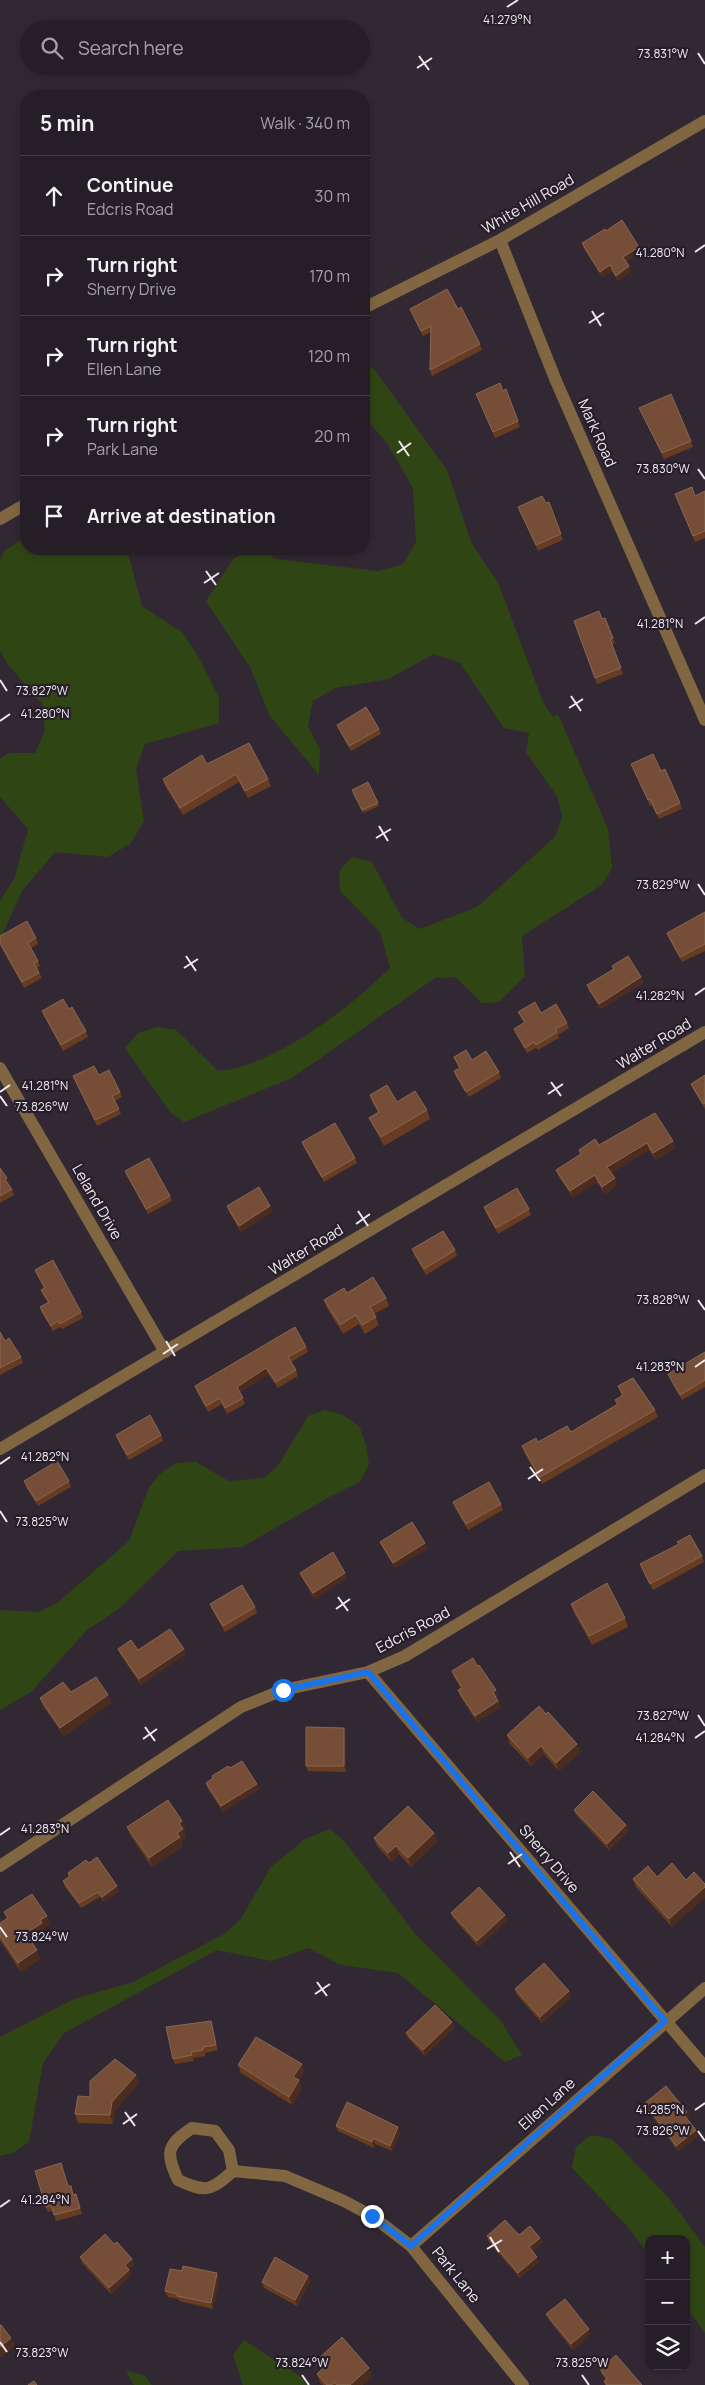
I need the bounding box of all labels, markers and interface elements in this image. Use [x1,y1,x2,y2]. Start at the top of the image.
text: 41.279°N [483,11,531,28]
search box [20,20,370,75]
icon: search [38,34,66,62]
text: Search here [78,35,184,61]
text: 73.831°W [638,45,689,62]
text: 5 min [40,109,94,137]
text: Walk · 340 m [260,112,350,134]
street label: White Hill Road [478,169,578,238]
text: Continue [87,172,173,198]
icon: ahead [40,182,68,210]
text: 30 m [315,185,350,207]
text: Edcris Road [87,198,173,220]
text: 41.280°N [635,244,685,261]
text: Turn right [87,252,177,278]
icon: right [40,262,68,290]
text: 170 m [309,265,350,287]
text: Sherry Drive [87,278,176,300]
text: Turn right [87,332,177,358]
icon: right [40,342,68,370]
text: 120 m [308,345,350,367]
text: Ellen Lane [87,358,161,380]
street label: Mark Road [573,395,622,470]
text: Turn right [87,412,177,438]
icon: right [40,422,68,450]
text: 20 m [314,425,350,447]
text: Park Lane [87,438,158,460]
text: 73.830°W [636,460,690,477]
icon: arrive [40,502,68,530]
text: Arrive at destination [87,503,276,529]
text: 41.281°N [637,615,683,632]
text: 73.827°W [16,682,69,699]
text: 41.280°N [20,705,70,722]
text: 73.829°W [636,876,691,893]
text: 41.282°N [636,987,684,1004]
street label: Walter Road [612,1013,695,1074]
text: 41.281°N [22,1077,68,1094]
text: 73.826°W [15,1098,70,1115]
street label: Leland Drive [67,1160,128,1244]
street label: Walter Road [264,1219,347,1280]
text: 73.828°W [636,1291,690,1308]
text: 41.283°N [636,1358,684,1375]
text: 41.282°N [21,1448,69,1465]
text: 73.825°W [15,1513,69,1530]
street label: Edcris Road [372,1601,453,1658]
route start [272,1679,295,1702]
text: 73.827°W [637,1707,690,1724]
text: 41.284°N [636,1729,684,1746]
text: 41.283°N [21,1820,69,1837]
street label: Sherry Drive [514,1820,584,1898]
text: 73.824°W [16,1928,69,1945]
street label: Ellen Lane [514,2072,580,2135]
text: 41.285°N [636,2101,684,2118]
text: 73.826°W [636,2122,691,2139]
text: 41.284°N [21,2191,69,2208]
route end [361,2205,384,2228]
map controls [645,2235,690,2370]
button: + [645,2235,690,2280]
street label: Park Lane [427,2242,486,2307]
button: − [645,2280,690,2325]
button: layers [645,2325,690,2370]
text: 73.823°W [16,2344,69,2361]
text: 73.824°W [276,2354,329,2371]
text: 73.825°W [555,2354,609,2371]

